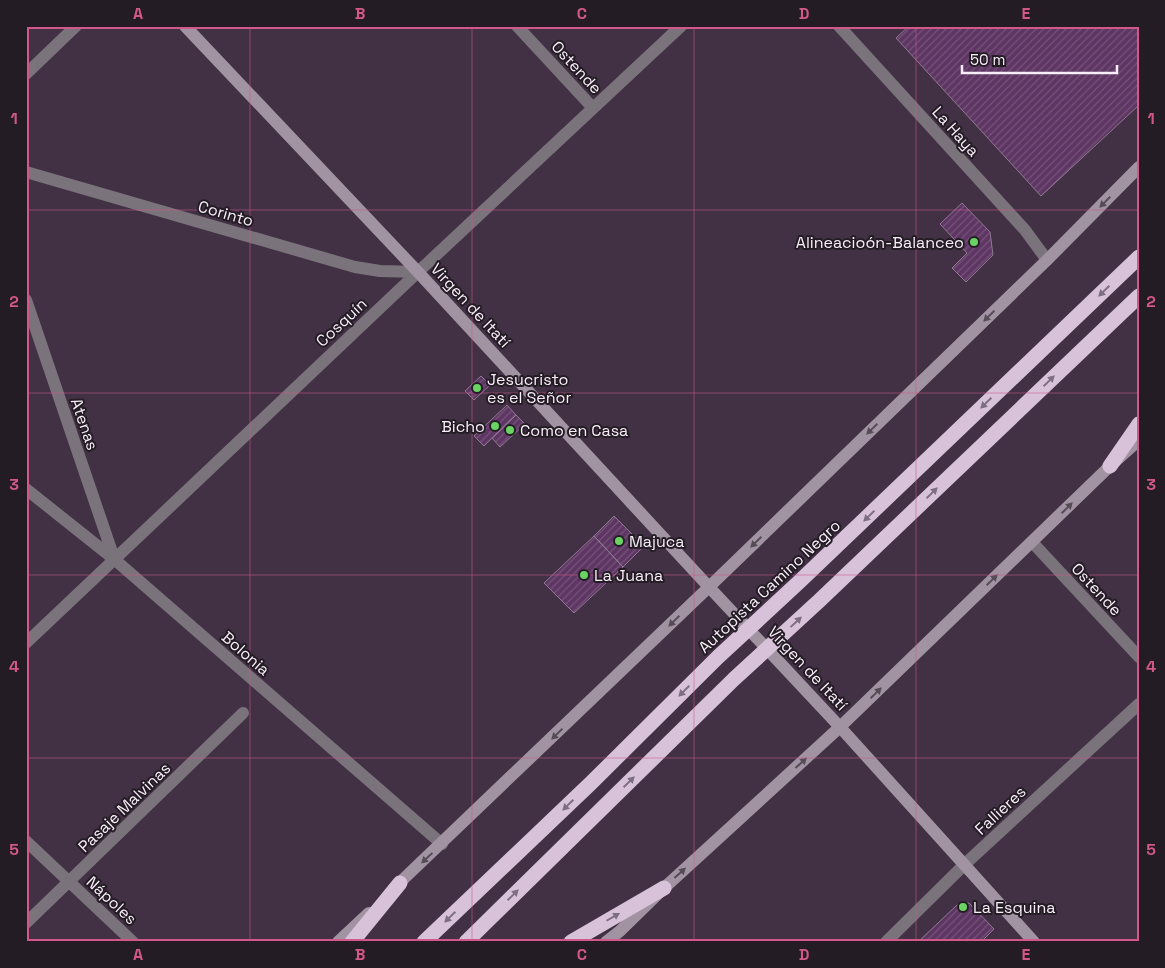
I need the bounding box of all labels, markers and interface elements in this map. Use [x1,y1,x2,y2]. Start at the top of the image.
text: A [133,3,143,24]
text: B [355,3,365,24]
text: C [577,3,587,24]
text: D [799,3,809,24]
text: E [1022,3,1031,24]
street label: Ostende [547,36,607,98]
scale bar [962,42,1118,74]
text: 50 m [970,50,1005,69]
street label: La Haya [928,102,984,161]
text: 1 [10,108,18,129]
text: 1 [1147,108,1155,129]
street label: Corinto [196,196,256,231]
one-way arrow [1099,196,1111,208]
place label: Alineacioón-Balanceo [796,232,964,253]
marker: Alineacioón-Balanceo [968,236,980,248]
street label: Virgen de Itatí [426,259,515,352]
one-way arrow [1098,285,1110,297]
text: 2 [9,291,19,312]
text: 2 [1146,291,1156,312]
street label: Cosquín [311,293,371,351]
one-way arrow [983,310,995,322]
place label: Jesucristo es el Señor [487,369,572,408]
one-way arrow [1043,375,1055,387]
marker: Jesucristo es el Señor [471,382,483,394]
street label: Atenas [66,395,103,453]
one-way arrow [981,397,993,409]
place label: Bicho [441,416,485,437]
marker: Bicho [489,420,501,432]
place label: Como en Casa [520,420,628,441]
one-way arrow [867,423,879,435]
marker: Como en Casa [504,424,516,436]
text: 3 [9,474,19,495]
text: 3 [1146,474,1156,495]
one-way arrow [925,487,937,499]
one-way arrow [1061,502,1073,514]
one-way arrow [863,509,875,521]
street label: Autopista Camino Negro [694,515,845,658]
place label: Majuca [629,531,685,552]
marker: Majuca [613,535,625,547]
one-way arrow [750,536,762,548]
street label: Ostende [1067,558,1127,620]
place label: La Juana [594,565,663,586]
marker: La Juana [578,569,590,581]
one-way arrow [986,574,998,586]
one-way arrow [668,615,680,627]
one-way arrow [789,616,801,628]
street label: Virgen de Itatí [763,622,852,715]
street label: Bolonia [217,627,274,680]
text: 4 [9,656,19,677]
text: 4 [1146,656,1156,677]
one-way arrow [678,685,690,697]
one-way arrow [869,687,881,699]
one-way arrow [551,728,563,740]
street label: Pasaje Malvinas [74,758,175,857]
one-way arrow [794,758,807,769]
one-way arrow [623,776,635,788]
street label: Fallieres [970,781,1030,839]
one-way arrow [562,799,574,811]
text: 5 [9,839,19,860]
text: 5 [1146,839,1156,860]
one-way arrow [421,852,433,864]
one-way arrow [674,867,686,879]
street label: Nápoles [82,872,141,929]
one-way arrow [507,890,519,902]
place label: La Esquina [973,897,1056,918]
marker: La Esquina [957,901,969,913]
one-way arrow [445,911,457,923]
one-way arrow [607,913,620,922]
text: A [133,944,143,965]
text: B [355,944,365,965]
text: C [577,944,587,965]
text: D [799,944,809,965]
text: E [1022,944,1031,965]

